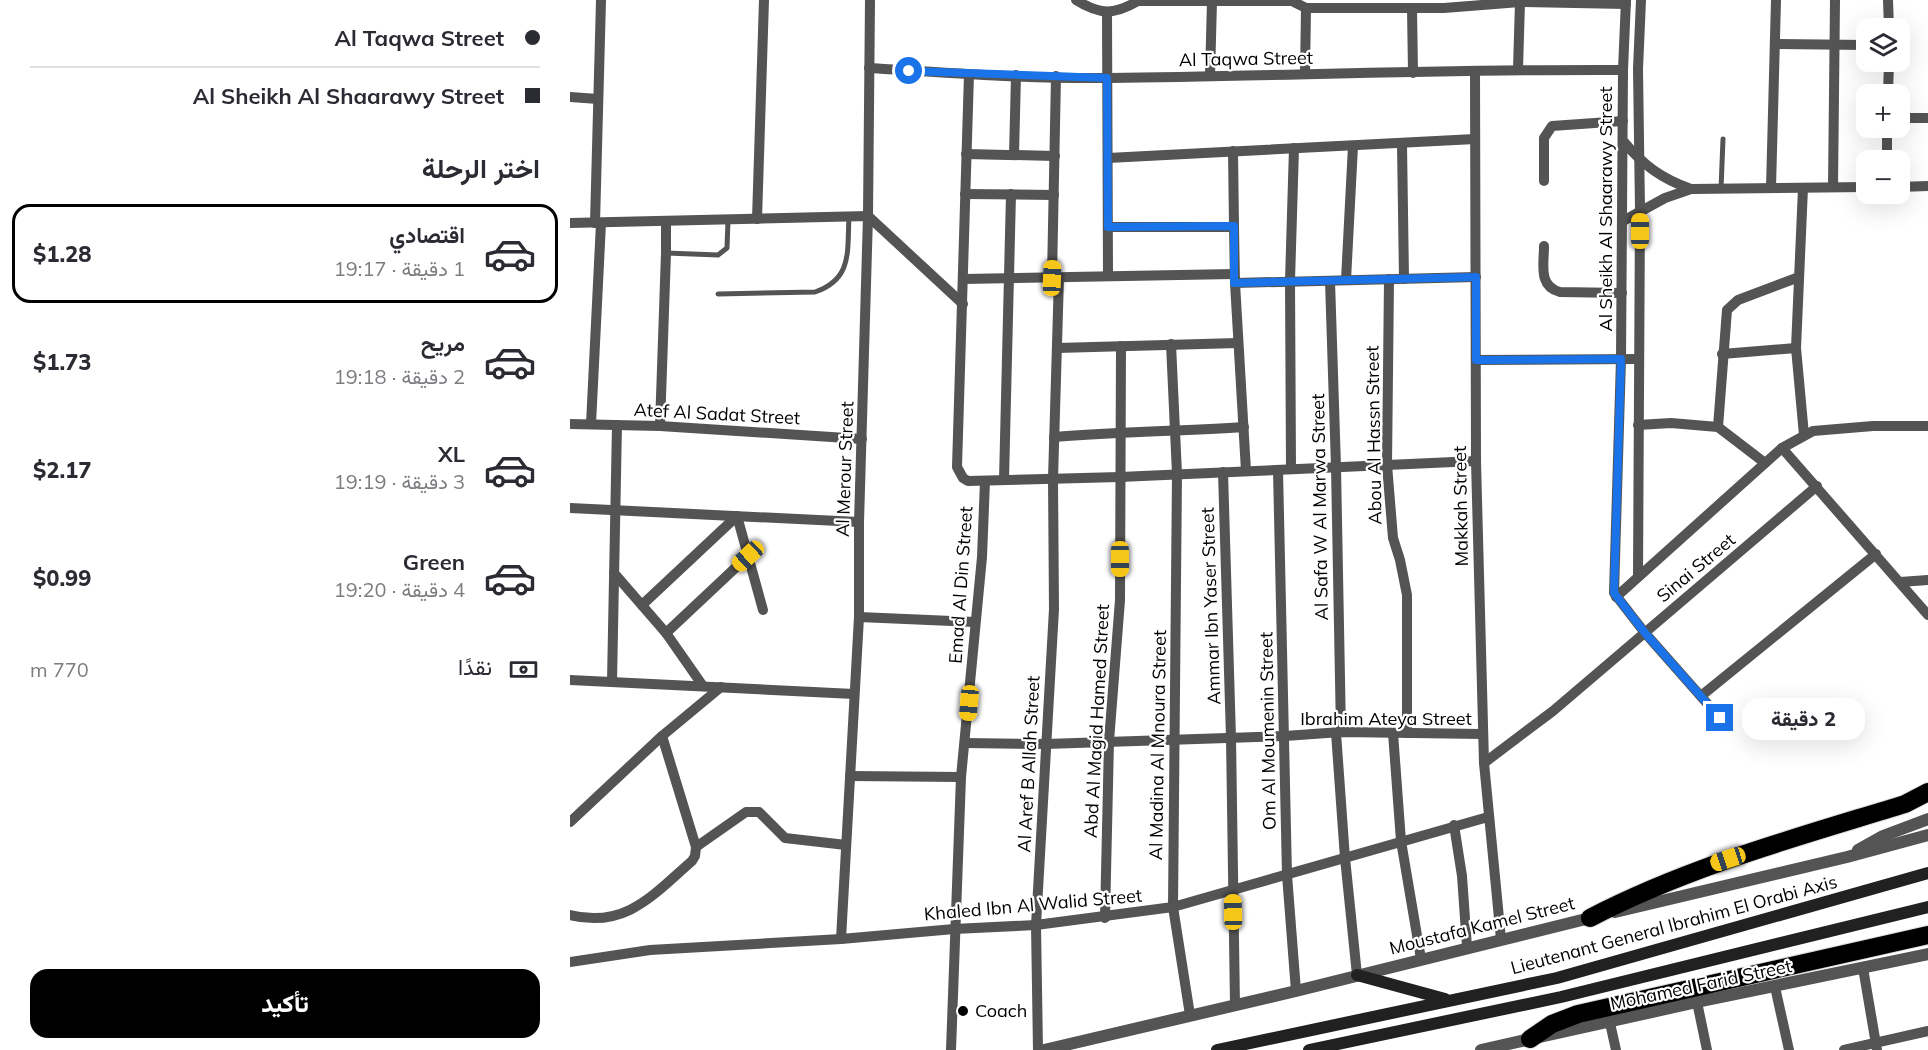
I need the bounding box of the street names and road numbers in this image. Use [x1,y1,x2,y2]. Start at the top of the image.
street label: Al Taqwa Street [1179,46,1313,71]
street label: Al Sheikh Al Shaarawy Street [1594,86,1617,332]
street label: Abou Al Hassn Street [1360,345,1387,525]
street label: Al Safa W Al Marwa Street [1306,393,1333,621]
street label: Atef Al Sadat Street [633,398,801,429]
street label: Al Merour Street [831,401,858,537]
street label: Makkah Street [1448,446,1473,566]
street label: Emad Al Din Street [944,506,977,664]
street label: Ammar Ibn Yaser Street [1196,507,1225,705]
street label: Sinai Street [1652,528,1740,607]
street label: Abd Al Magid Hamed Street [1079,603,1114,838]
street label: Al Madina Al Mnoura Street [1144,630,1171,860]
street label: Om Al Moumenin Street [1254,632,1281,830]
street label: Al Aref B Allah Street [1012,675,1045,853]
street label: Ibrahim Ateya Street [1300,707,1472,730]
street label: Lieutenant General Ibrahim El Orabi Axis [1508,870,1840,979]
street label: Khaled Ibn Al Walid Street [923,884,1143,925]
street label: Moustafa Kamel Street [1387,891,1577,960]
street label: Mohamed Farid Street [1608,954,1794,1015]

